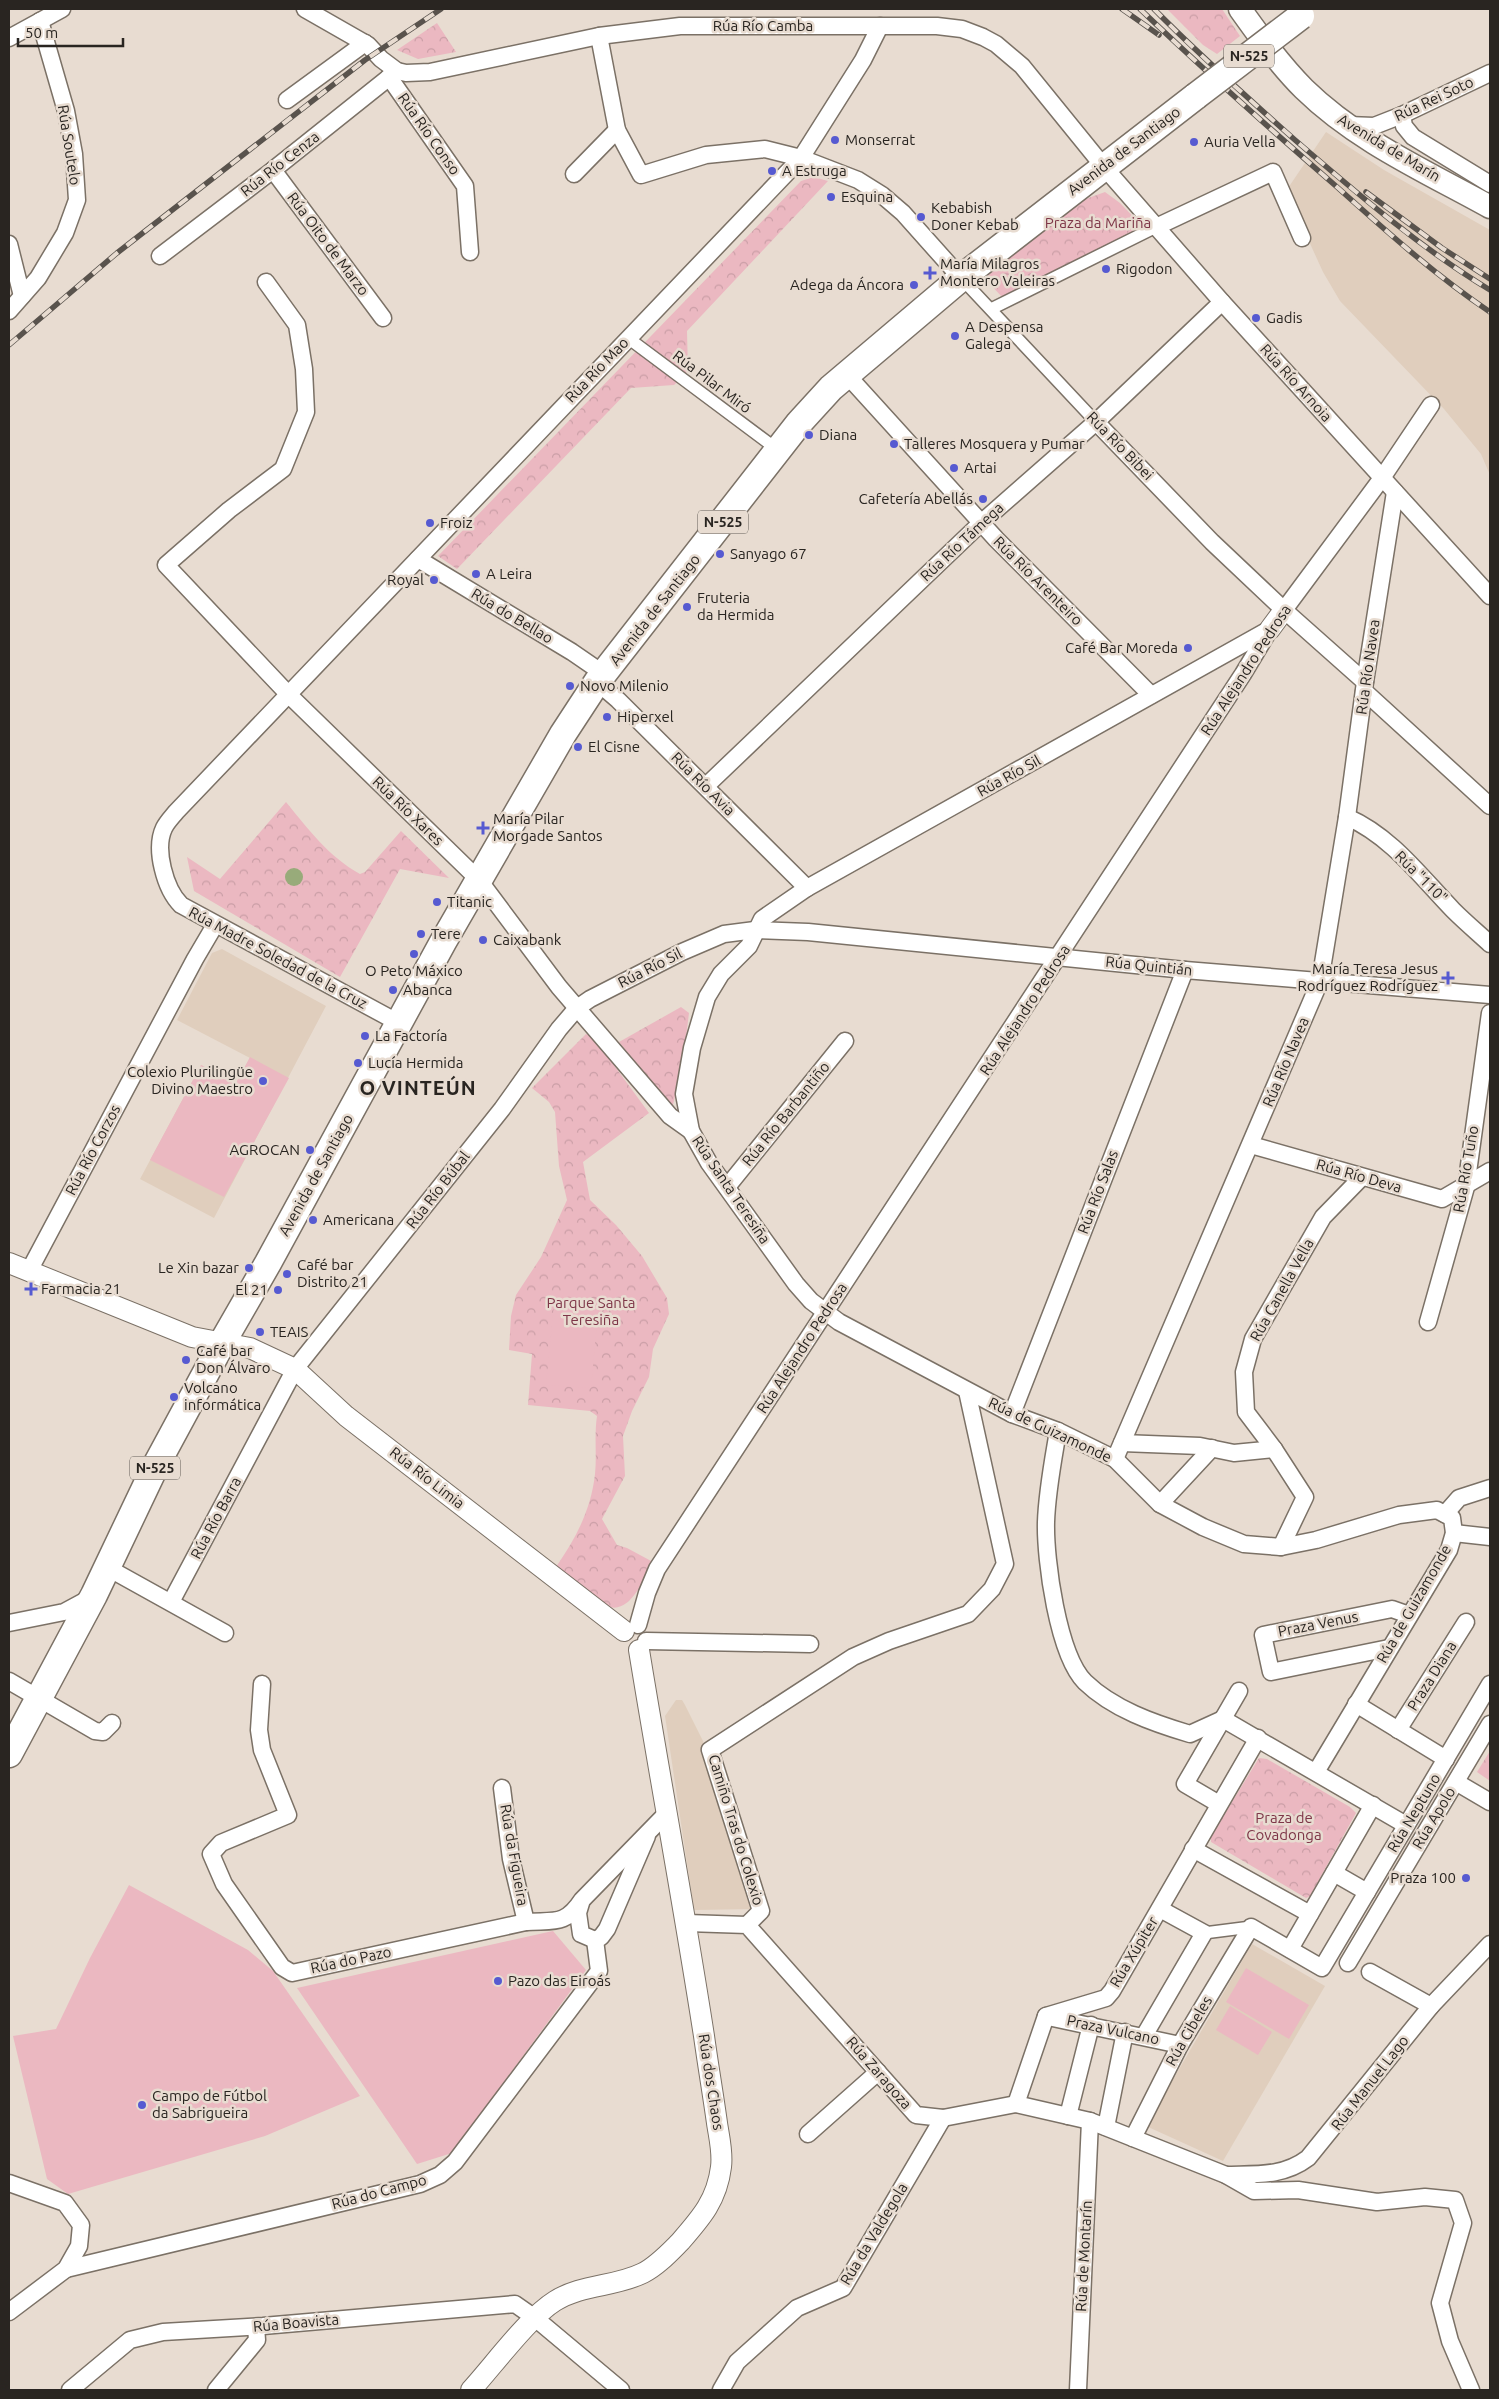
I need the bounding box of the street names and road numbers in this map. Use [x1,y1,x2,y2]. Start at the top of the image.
street label: Rúa Río Camba [713,17,813,34]
road number: N-525 [1224,44,1274,68]
street label: Rúa Rei Soto [1392,73,1476,124]
street label: Rúa Río Conso [395,89,464,178]
street label: Avenida de Santiago [1064,103,1183,198]
street label: Rúa Soutelo [55,104,84,186]
street label: Avenida de Marín [1335,110,1444,185]
street label: Rúa Río Cenza [237,128,322,200]
street label: Rúa Oito de Marzo [284,189,373,299]
street label: Rúa Río Mao [561,334,632,406]
street label: Rúa Río Arnoia [1257,340,1336,425]
street label: Rúa Pilar Miró [670,347,755,417]
street label: Rúa Río Bibei [1084,408,1157,483]
street label: Rúa Río Támega [917,499,1007,584]
road number: N-525 [698,511,748,534]
street label: Rúa Río Arenteiro [990,533,1086,629]
street label: Avenida de Santiago [606,551,703,669]
street label: Rúa do Bellao [468,585,556,647]
street label: Rúa Alejandro Pedrosa [1197,601,1294,738]
street label: Rúa Río Navea [1352,618,1383,716]
street label: Rúa Río Avia [668,748,739,819]
street label: Rúa Río Sil [974,751,1043,800]
street label: Rúa Río Xares [369,773,447,849]
street label: Rúa "110" [1392,847,1451,906]
street label: Rúa Madre Soledad de la Cruz [186,903,370,1012]
street label: Rúa Alejandro Pedrosa [976,941,1073,1078]
street label: Rúa Río Sil [615,944,685,991]
street label: Rúa Quintián [1105,952,1193,979]
street label: Rúa Río Navea [1259,1014,1312,1109]
street label: Rúa Río Barbantiño [738,1058,833,1169]
street label: Rúa Río Corzos [62,1102,124,1198]
street label: Avenida de Santiago [275,1111,356,1239]
street label: Rúa Río Tuño [1449,1124,1482,1214]
street label: Rúa Santa Teresiña [689,1133,774,1247]
street label: Rúa Río Búbal [402,1148,473,1231]
street label: Rúa Río Salas [1074,1148,1121,1236]
street label: Rúa Río Deva [1314,1155,1404,1196]
street label: Rúa Canella Vella [1246,1235,1317,1344]
street label: Rúa Alejandro Pedrosa [753,1279,850,1416]
street label: Rúa de Guizamonde [986,1394,1114,1465]
street label: Rúa Río Limia [387,1443,468,1512]
road number: N-525 [130,1456,180,1480]
street label: Rúa Río Barra [187,1474,244,1562]
street label: Rúa de Guizamonde [1373,1542,1454,1666]
street label: Praza Venus [1276,1607,1359,1640]
street label: Praza Diana [1404,1638,1460,1714]
street label: Camiño Tras do Colexio [705,1752,767,1907]
street label: Rúa Neptuno [1383,1770,1444,1855]
street label: Rúa Apolo [1409,1784,1459,1852]
street label: Rúa da Figueira [497,1803,532,1907]
street label: Rúa Xúpiter [1106,1913,1161,1990]
street label: Rúa do Pazo [309,1943,393,1976]
street label: Rúa Cibeles [1162,1993,1215,2069]
street label: Praza Vulcano [1065,2011,1161,2048]
street label: Rúa Manuel Lago [1327,2032,1412,2133]
street label: Rúa dos Chaos [695,2033,728,2131]
street label: Rúa Zaragoza [843,2033,915,2112]
street label: Rúa do Campo [330,2171,428,2212]
street label: Rúa da Valdegola [836,2180,911,2288]
street label: Rúa de Montarín [1072,2200,1095,2312]
street label: Rúa Boavista [252,2310,340,2335]

